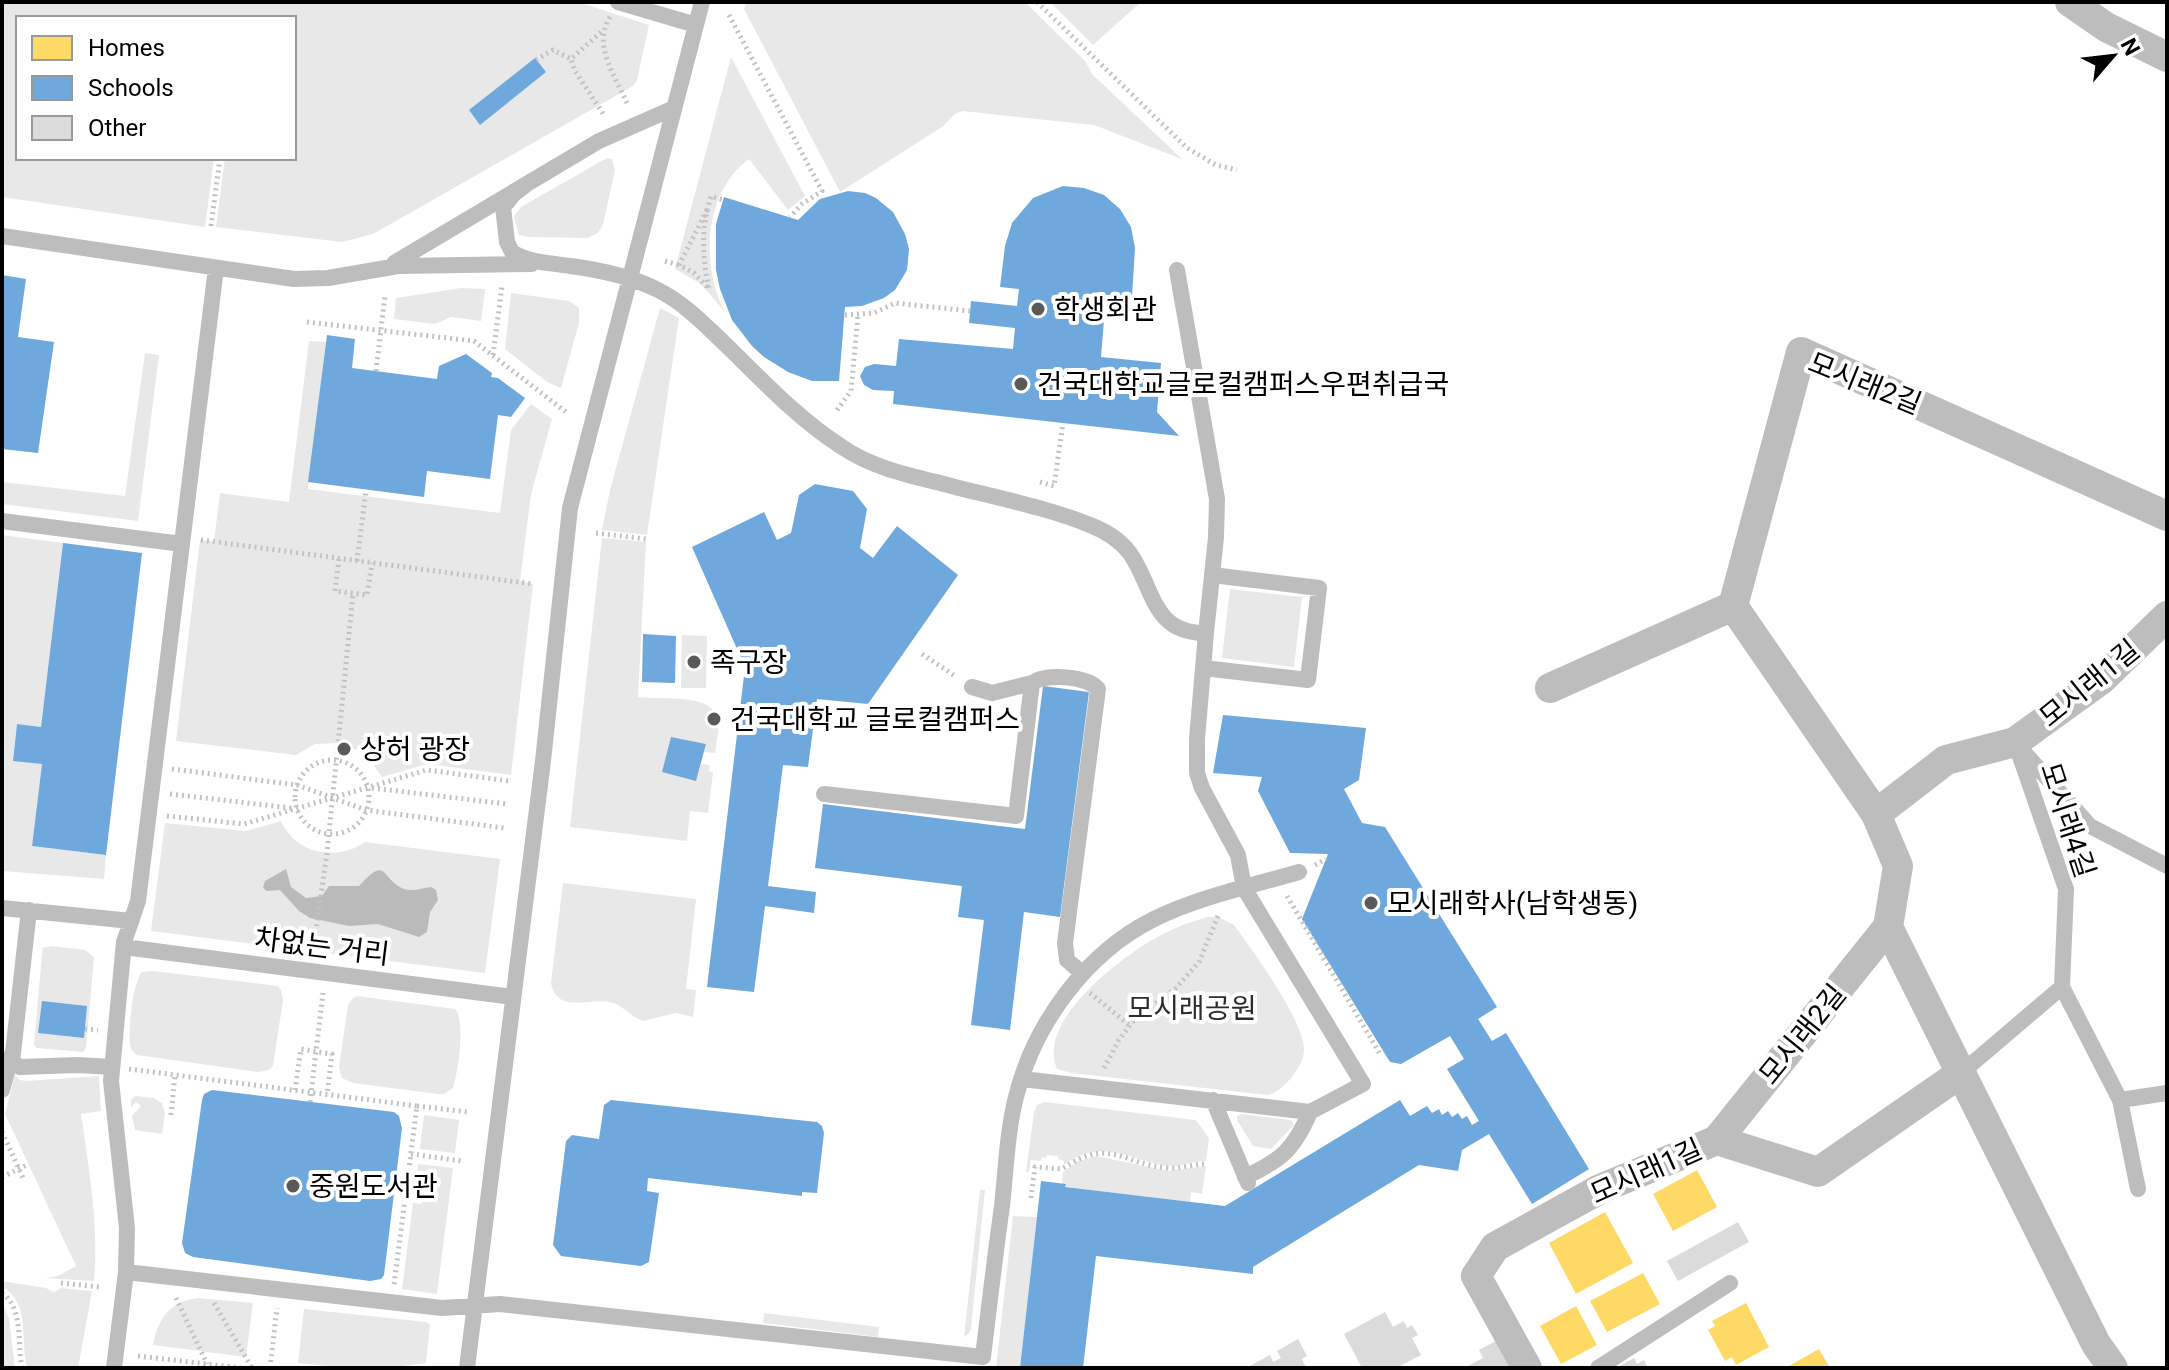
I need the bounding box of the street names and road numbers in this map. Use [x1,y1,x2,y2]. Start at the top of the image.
street label: 모시래2길 [1804,346,1926,421]
street label: 모시래1길 [2033,633,2146,734]
street label: 모시래4길 [2033,759,2102,882]
street label: 차없는 거리 [253,922,391,971]
street label: 모시래2길 [1752,978,1853,1091]
street label: 모시래1길 [1585,1132,1707,1211]

